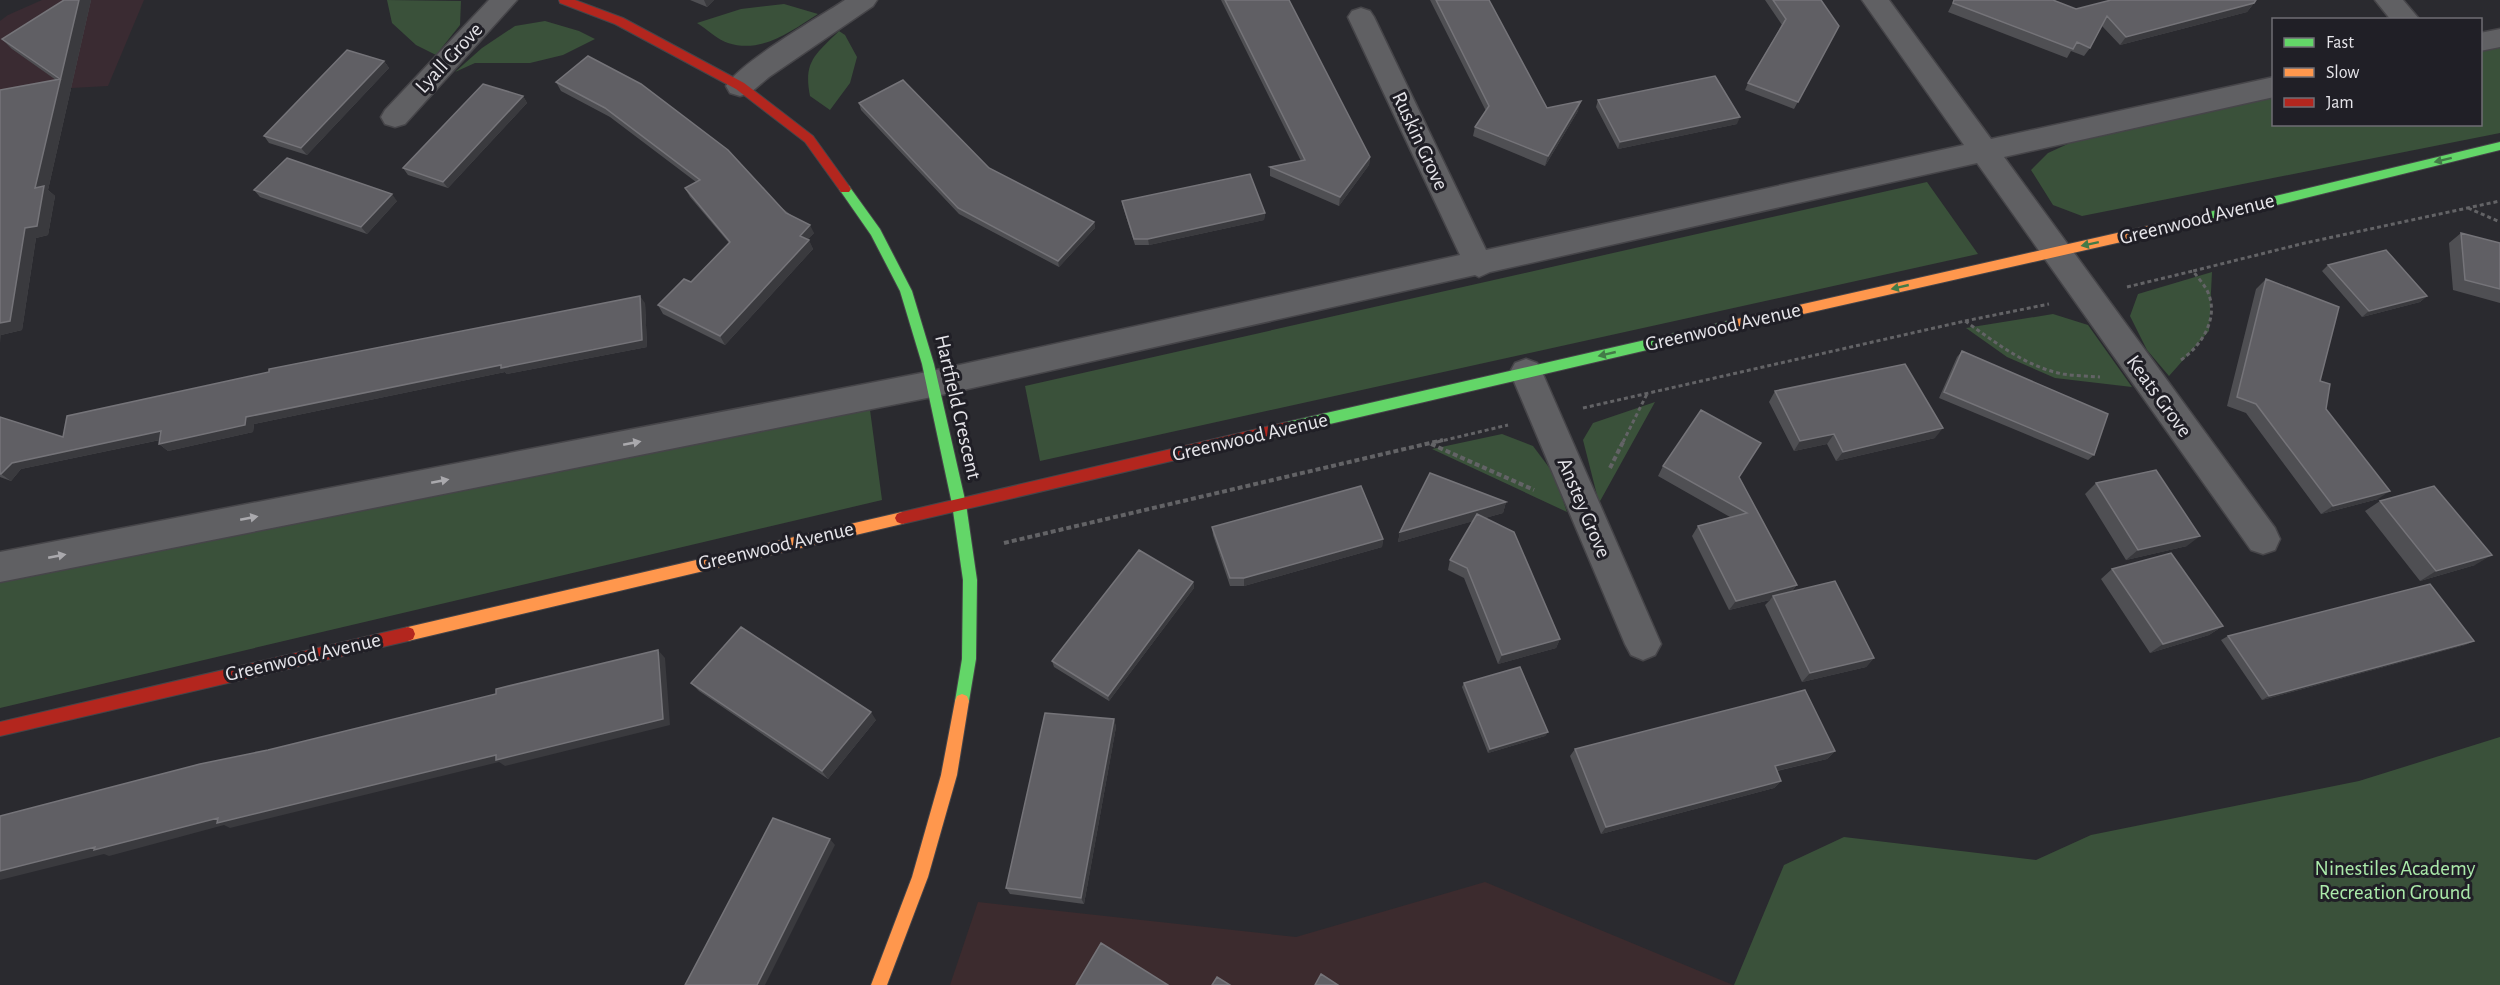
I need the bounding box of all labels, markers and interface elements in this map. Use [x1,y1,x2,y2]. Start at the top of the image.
legend [2272,18,2482,126]
street label: Lyall Grove [411,19,487,97]
text: Fast [2326,34,2354,52]
text: Slow [2326,64,2359,82]
street label: Ruskin Grove [1388,89,1452,193]
text: Jam [2326,94,2354,112]
one-way arrow [2434,155,2452,165]
street label: Greenwood Avenue [2117,190,2277,248]
one-way arrow [2081,240,2099,250]
one-way arrow [1891,282,1909,292]
street label: Greenwood Avenue [1643,299,1803,355]
street label: Hartfield Crescent [931,333,985,482]
one-way arrow [1598,349,1617,359]
street label: Keats Grove [2122,351,2196,441]
street label: Greenwood Avenue [1170,409,1330,465]
one-way arrow [622,438,641,448]
street label: Anstey Grove [1554,455,1614,561]
one-way arrow [431,476,450,485]
one-way arrow [239,513,258,522]
street label: Greenwood Avenue [696,518,856,574]
one-way arrow [48,551,67,560]
street label: Greenwood Avenue [223,629,383,685]
park label: Ninestiles Academy Recreation Ground [2315,858,2475,903]

